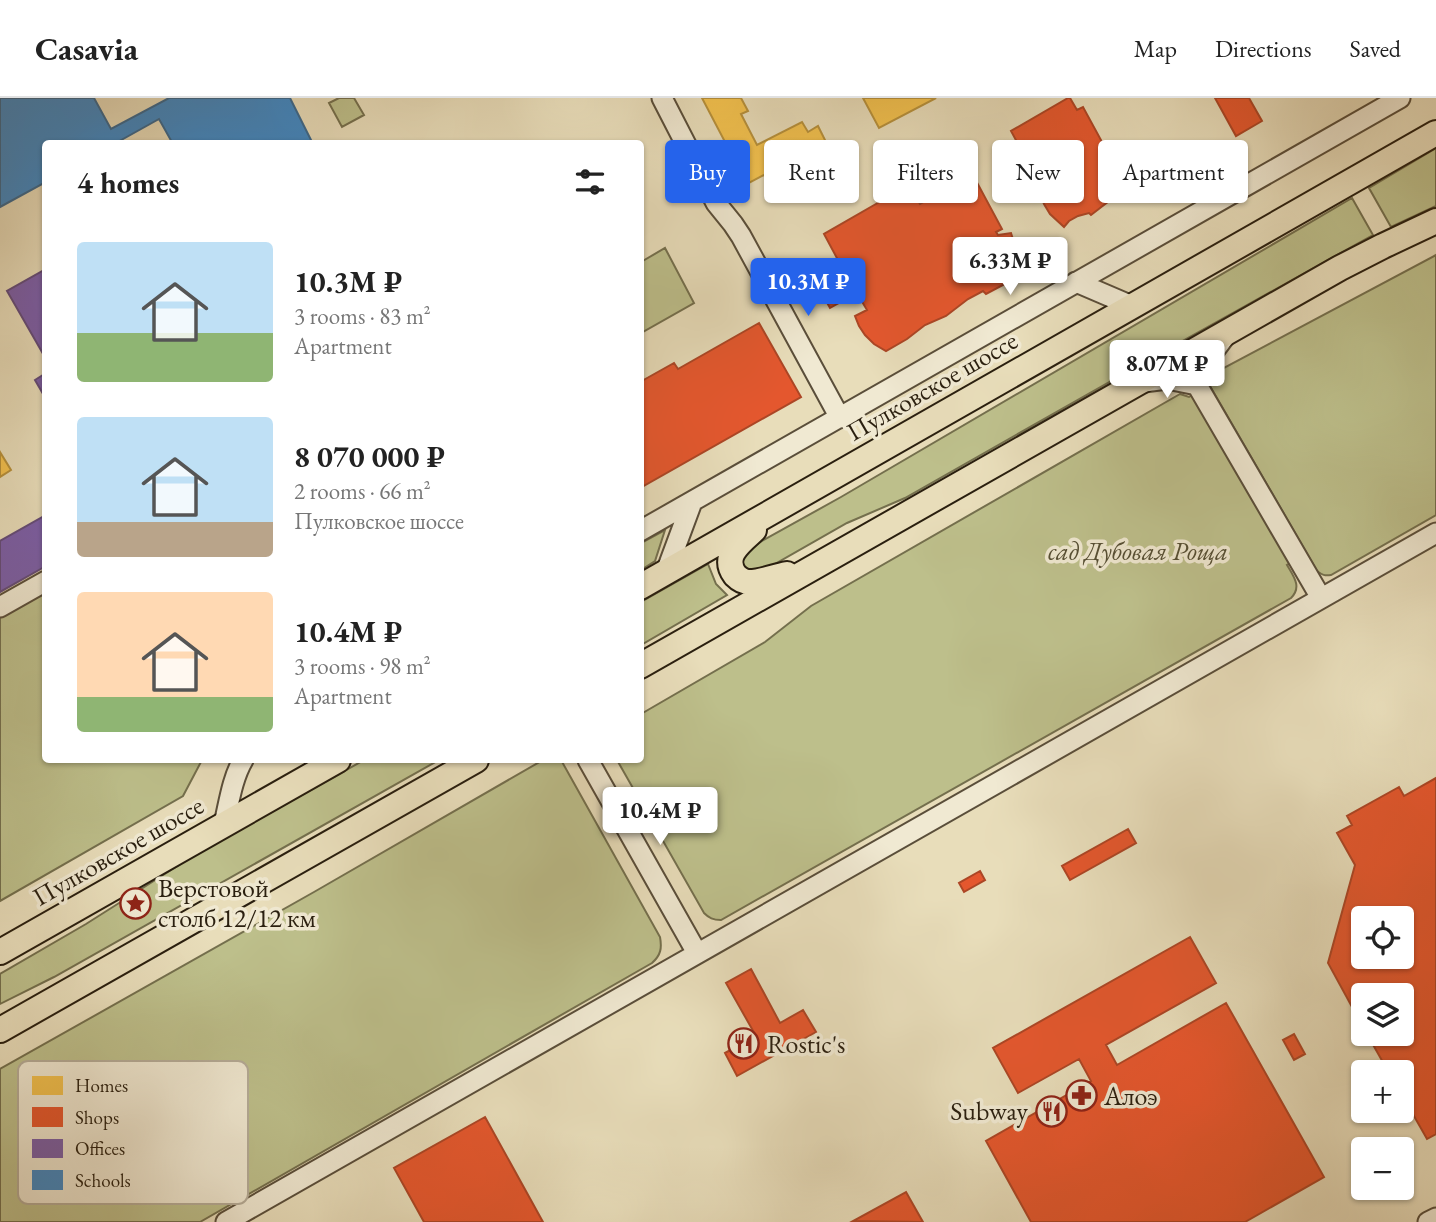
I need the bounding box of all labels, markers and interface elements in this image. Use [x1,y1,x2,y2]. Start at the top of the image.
text: Casavia [35,27,138,70]
text: Map [1134,33,1177,64]
text: Directions [1215,33,1312,64]
text: Saved [1350,33,1401,64]
chip: Buy [665,140,750,203]
chip: Rent [764,140,859,203]
chip: Filters [873,140,978,203]
chip: New [992,140,1084,203]
chip: Apartment [1098,140,1248,203]
text: 4 homes [77,163,179,202]
icon: filters [571,163,609,201]
pin: 6.33M ₽ [945,238,1075,297]
text: 6.33M ₽ [969,245,1051,275]
pin: 10.3M ₽ [743,258,873,318]
text: 10.3M ₽ [294,262,402,301]
text: 10.3M ₽ [767,266,849,296]
icon: home [133,270,217,354]
text: 3 rooms · 83 m² [294,301,431,331]
street label: Пулковское шоссе [840,323,1024,449]
text: Apartment [294,331,392,361]
pin: 8.07M ₽ [1102,341,1232,400]
text: 8.07M ₽ [1126,348,1208,378]
text: 8 070 000 ₽ [294,437,445,476]
icon: home [133,445,217,529]
text: 2 rooms · 66 m² [294,476,431,506]
text: Пулковское шоссе [294,506,464,536]
park label: сад Дубовая Роща [1048,534,1228,568]
text: 10.4M ₽ [294,612,402,651]
icon: home [133,620,217,704]
text: 3 rooms · 98 m² [294,651,431,681]
text: Apartment [294,681,392,711]
street label: Пулковское шоссе [26,788,210,914]
pin: 10.4M ₽ [595,788,725,847]
text: 10.4M ₽ [619,795,701,825]
place label: Верстовой столб 12/12 км [158,871,316,935]
place icon: Верстовой столб 12/12 км [118,886,152,920]
map controls [1351,906,1414,1200]
button: locate [1351,906,1414,969]
button: layers [1351,983,1414,1046]
restaurant icon: Rostic's [727,1027,761,1061]
place label: Rostic's [767,1027,846,1061]
button: + [1351,1060,1414,1123]
legend [18,1061,248,1204]
text: Homes [75,1073,128,1098]
pharmacy icon: Алоэ [1064,1079,1098,1113]
place label: Алоэ [1103,1079,1158,1113]
place label: Subway [950,1094,1029,1128]
restaurant icon: Subway [1034,1094,1068,1128]
text: Shops [75,1105,119,1130]
text: Offices [75,1136,125,1161]
button: − [1351,1137,1414,1200]
text: Schools [75,1168,131,1193]

